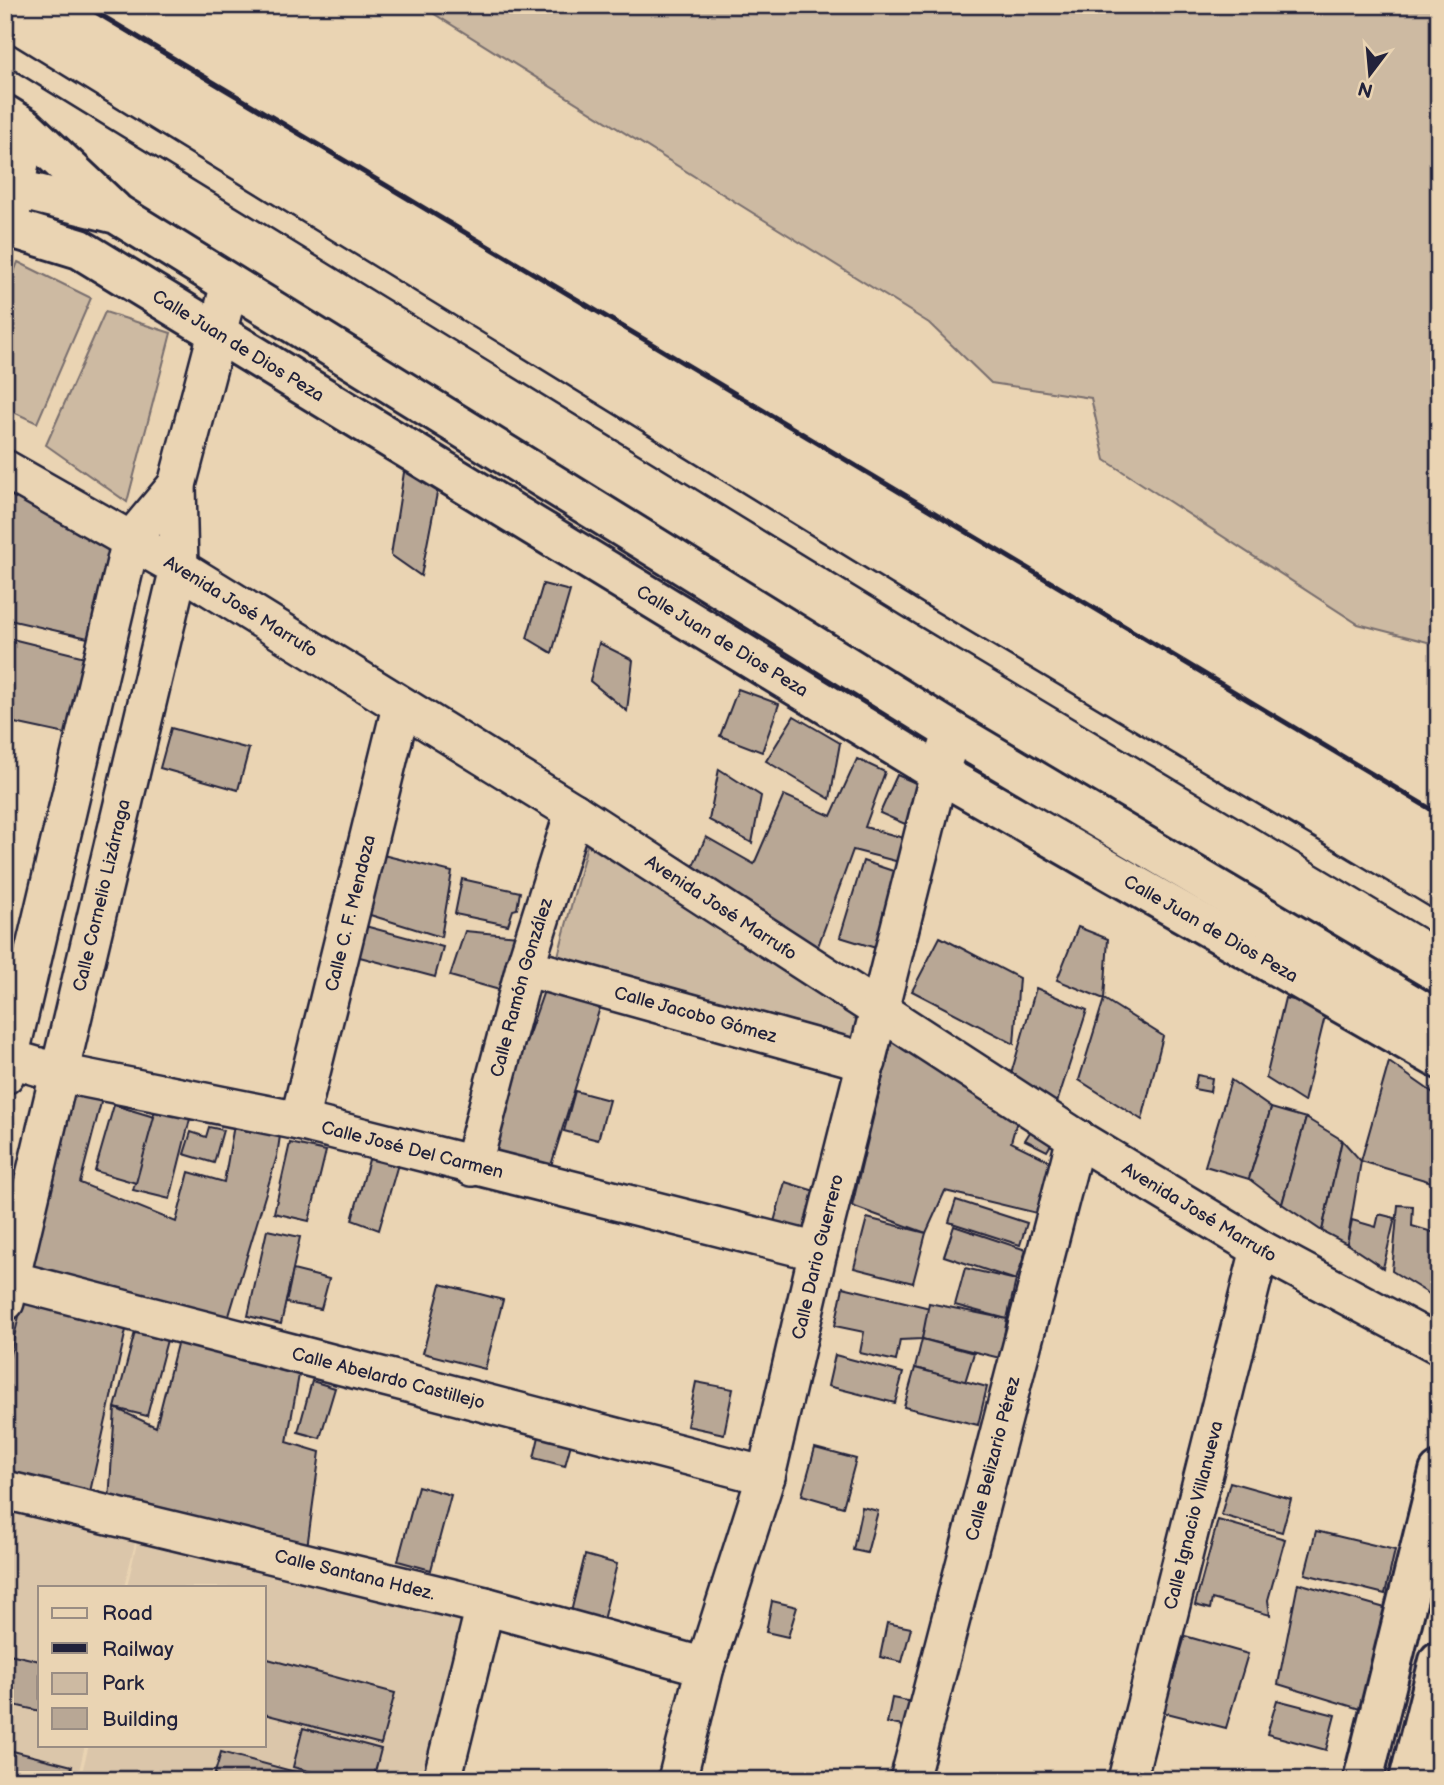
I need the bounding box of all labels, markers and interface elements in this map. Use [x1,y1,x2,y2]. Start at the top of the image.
north arrow [1336,38,1406,108]
text: N [1356,76,1376,102]
street label: Calle Juan de Dios Peza [149,285,328,406]
street label: Avenida José Marrufo [160,551,321,662]
street label: Calle Juan de Dios Peza [633,581,812,701]
street label: Calle Cornelio Lizárraga [68,797,134,993]
street label: Calle C. F. Mendoza [321,833,380,994]
street label: Avenida José Marrufo [642,851,801,964]
street label: Calle Juan de Dios Peza [1120,870,1302,987]
street label: Calle Ramón González [486,895,557,1079]
street label: Calle Jacobo Gómez [612,982,780,1047]
street label: Calle José Del Carmen [319,1117,506,1183]
street label: Avenida José Marrufo [1118,1158,1280,1266]
street label: Calle Dario Guerrero [788,1172,848,1342]
street label: Calle Abelardo Castillejo [290,1343,487,1413]
street label: Calle Belizario Pérez [961,1374,1024,1543]
street label: Calle Ignacio Villanueva [1160,1419,1227,1612]
street label: Calle Santana Hdez. [273,1545,437,1604]
legend [38,1586,266,1746]
text: Road [102,1601,153,1626]
text: Railway [102,1637,174,1662]
text: Park [102,1671,145,1696]
text: Building [102,1707,178,1732]

